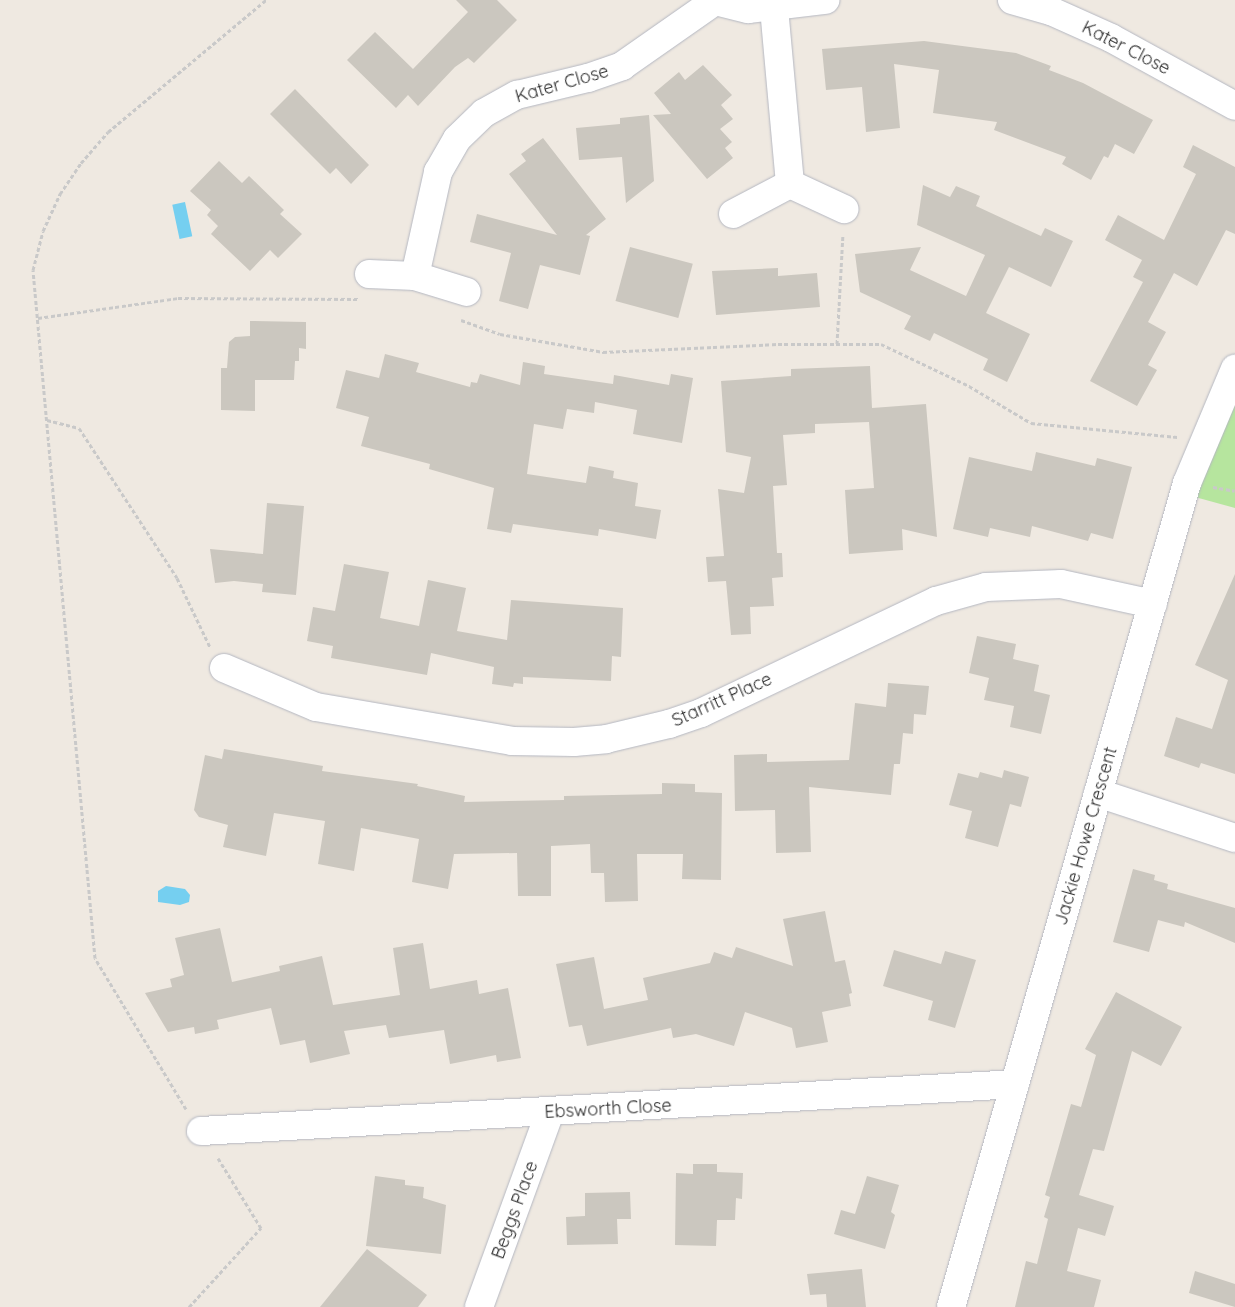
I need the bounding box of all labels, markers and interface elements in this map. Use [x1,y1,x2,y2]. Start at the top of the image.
street label: Kater Close [1078,17,1174,79]
street label: Kater Close [513,60,611,108]
street label: Starritt Place [669,668,775,732]
street label: Jackie Howe Crescent [1050,744,1122,928]
street label: Ebsworth Close [544,1095,672,1123]
street label: Beggs Place [487,1158,543,1262]

